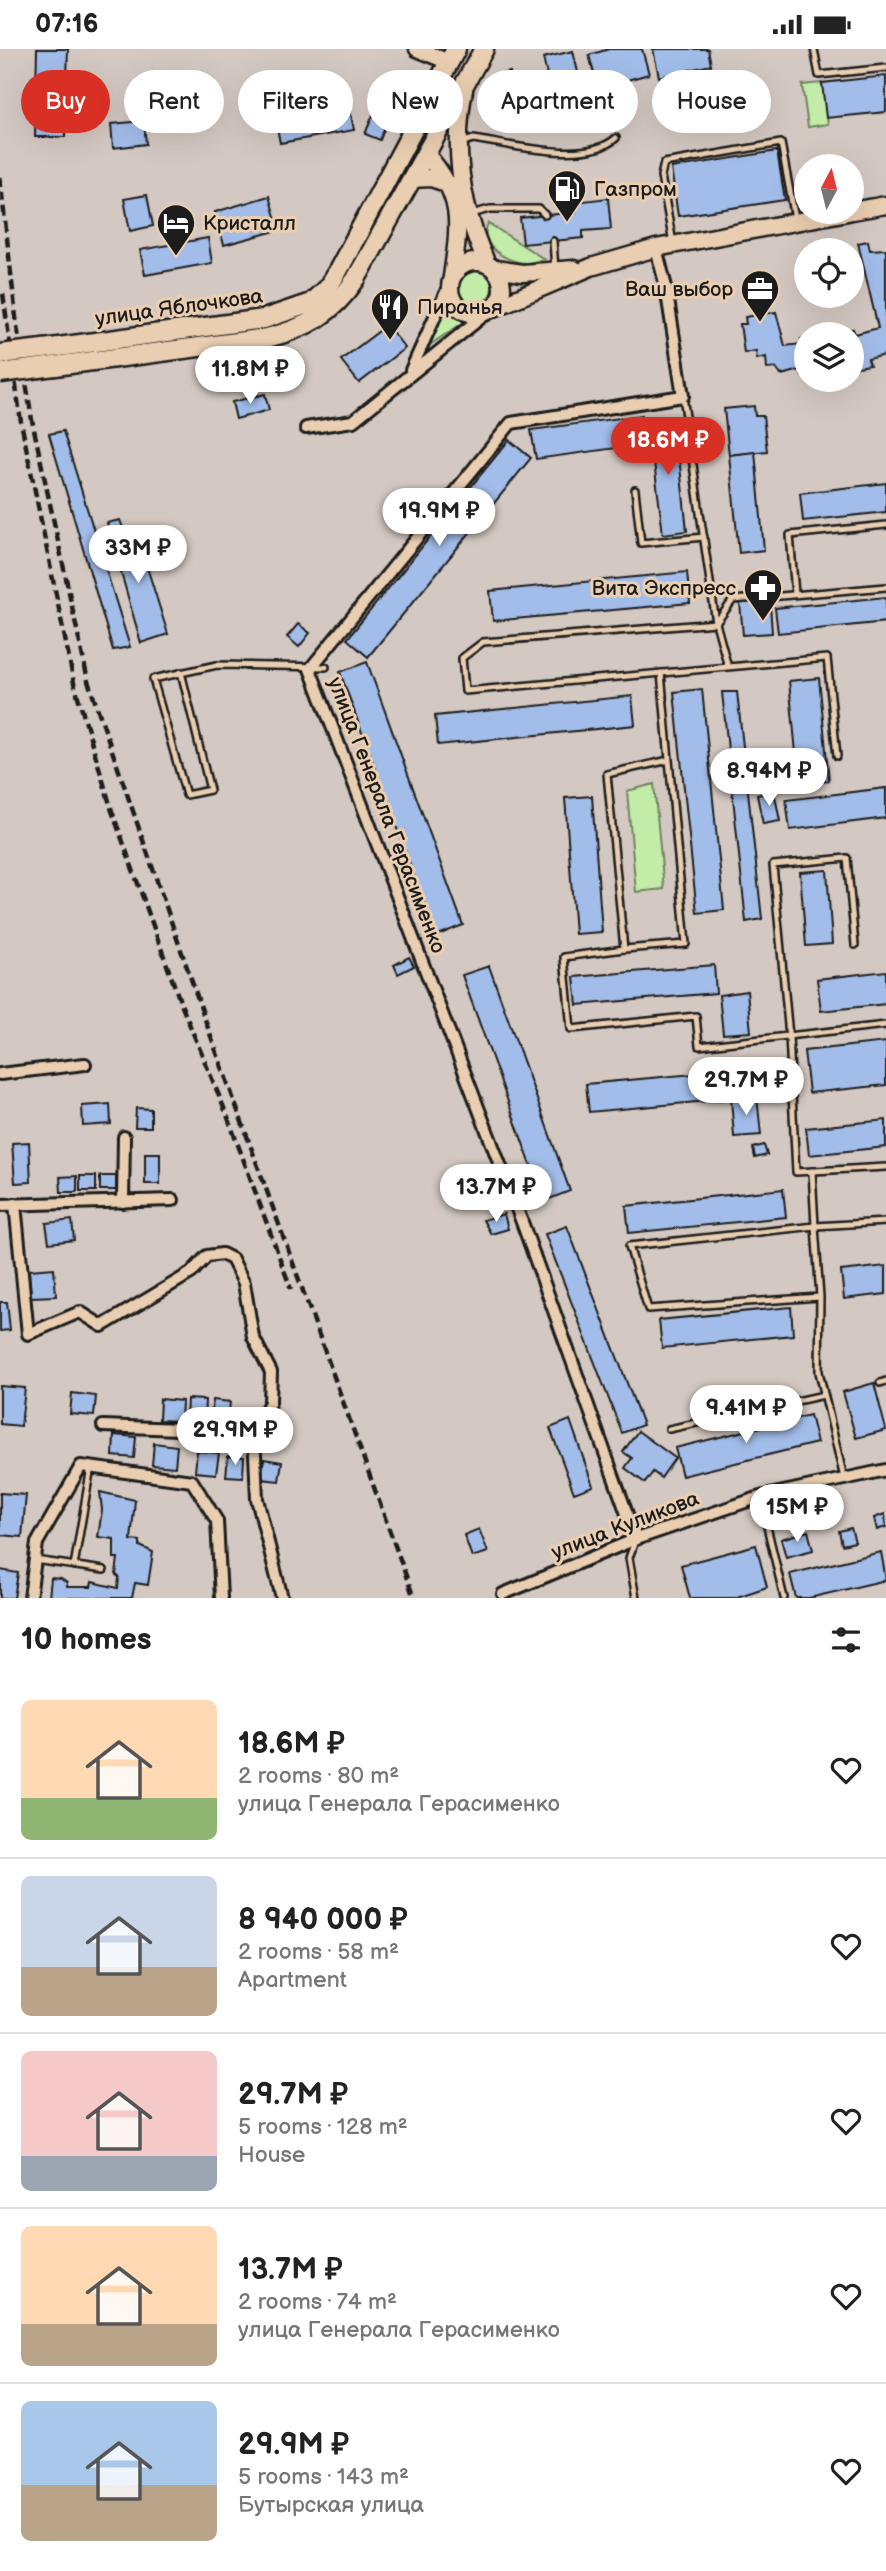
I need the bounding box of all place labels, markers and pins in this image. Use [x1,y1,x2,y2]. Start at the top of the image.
fuel station icon: Газпром [546,168,588,223]
place label: Газпром [594,177,677,202]
hotel icon: Кристалл [155,202,197,257]
place label: Кристалл [203,211,296,236]
office icon: Ваш выбор [739,268,781,323]
place label: Ваш выбор [625,277,733,302]
restaurant icon: Пиранья [369,286,411,341]
place label: Пиранья [417,295,503,320]
pin: 11.8M ₽ [185,347,315,406]
pin: 18.6M ₽ [603,417,733,477]
pin: 19.9M ₽ [374,489,504,548]
pin: 33M ₽ [89,525,187,585]
pharmacy icon: Вита Экспресс [742,567,784,622]
place label: Вита Экспресс [592,576,736,601]
pin: 8.94M ₽ [704,749,834,808]
pin: 29.7M ₽ [681,1058,811,1117]
pin: 13.7M ₽ [431,1165,561,1224]
pin: 9.41M ₽ [681,1385,811,1445]
pin: 29.9M ₽ [170,1407,300,1467]
pin: 15M ₽ [748,1485,846,1544]

